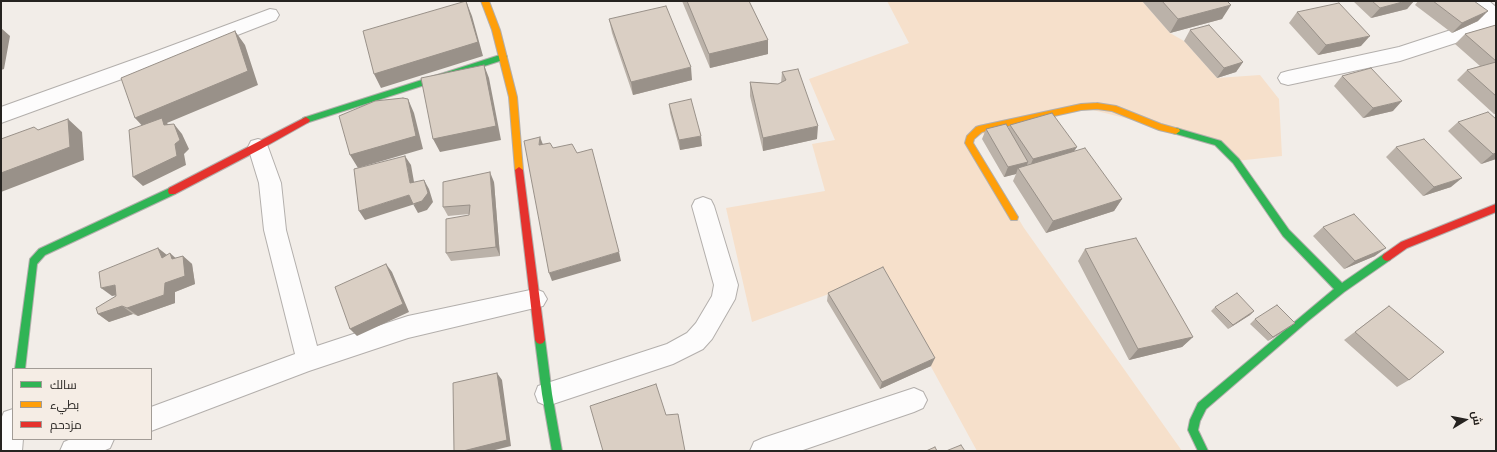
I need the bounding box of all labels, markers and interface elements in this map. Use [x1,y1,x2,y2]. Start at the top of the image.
legend [12,368,152,440]
text: سالك [50,377,77,393]
text: بطيء [50,397,79,413]
north arrow [1445,400,1485,440]
text: ش [1469,410,1485,426]
text: مزدحم [50,417,82,433]

